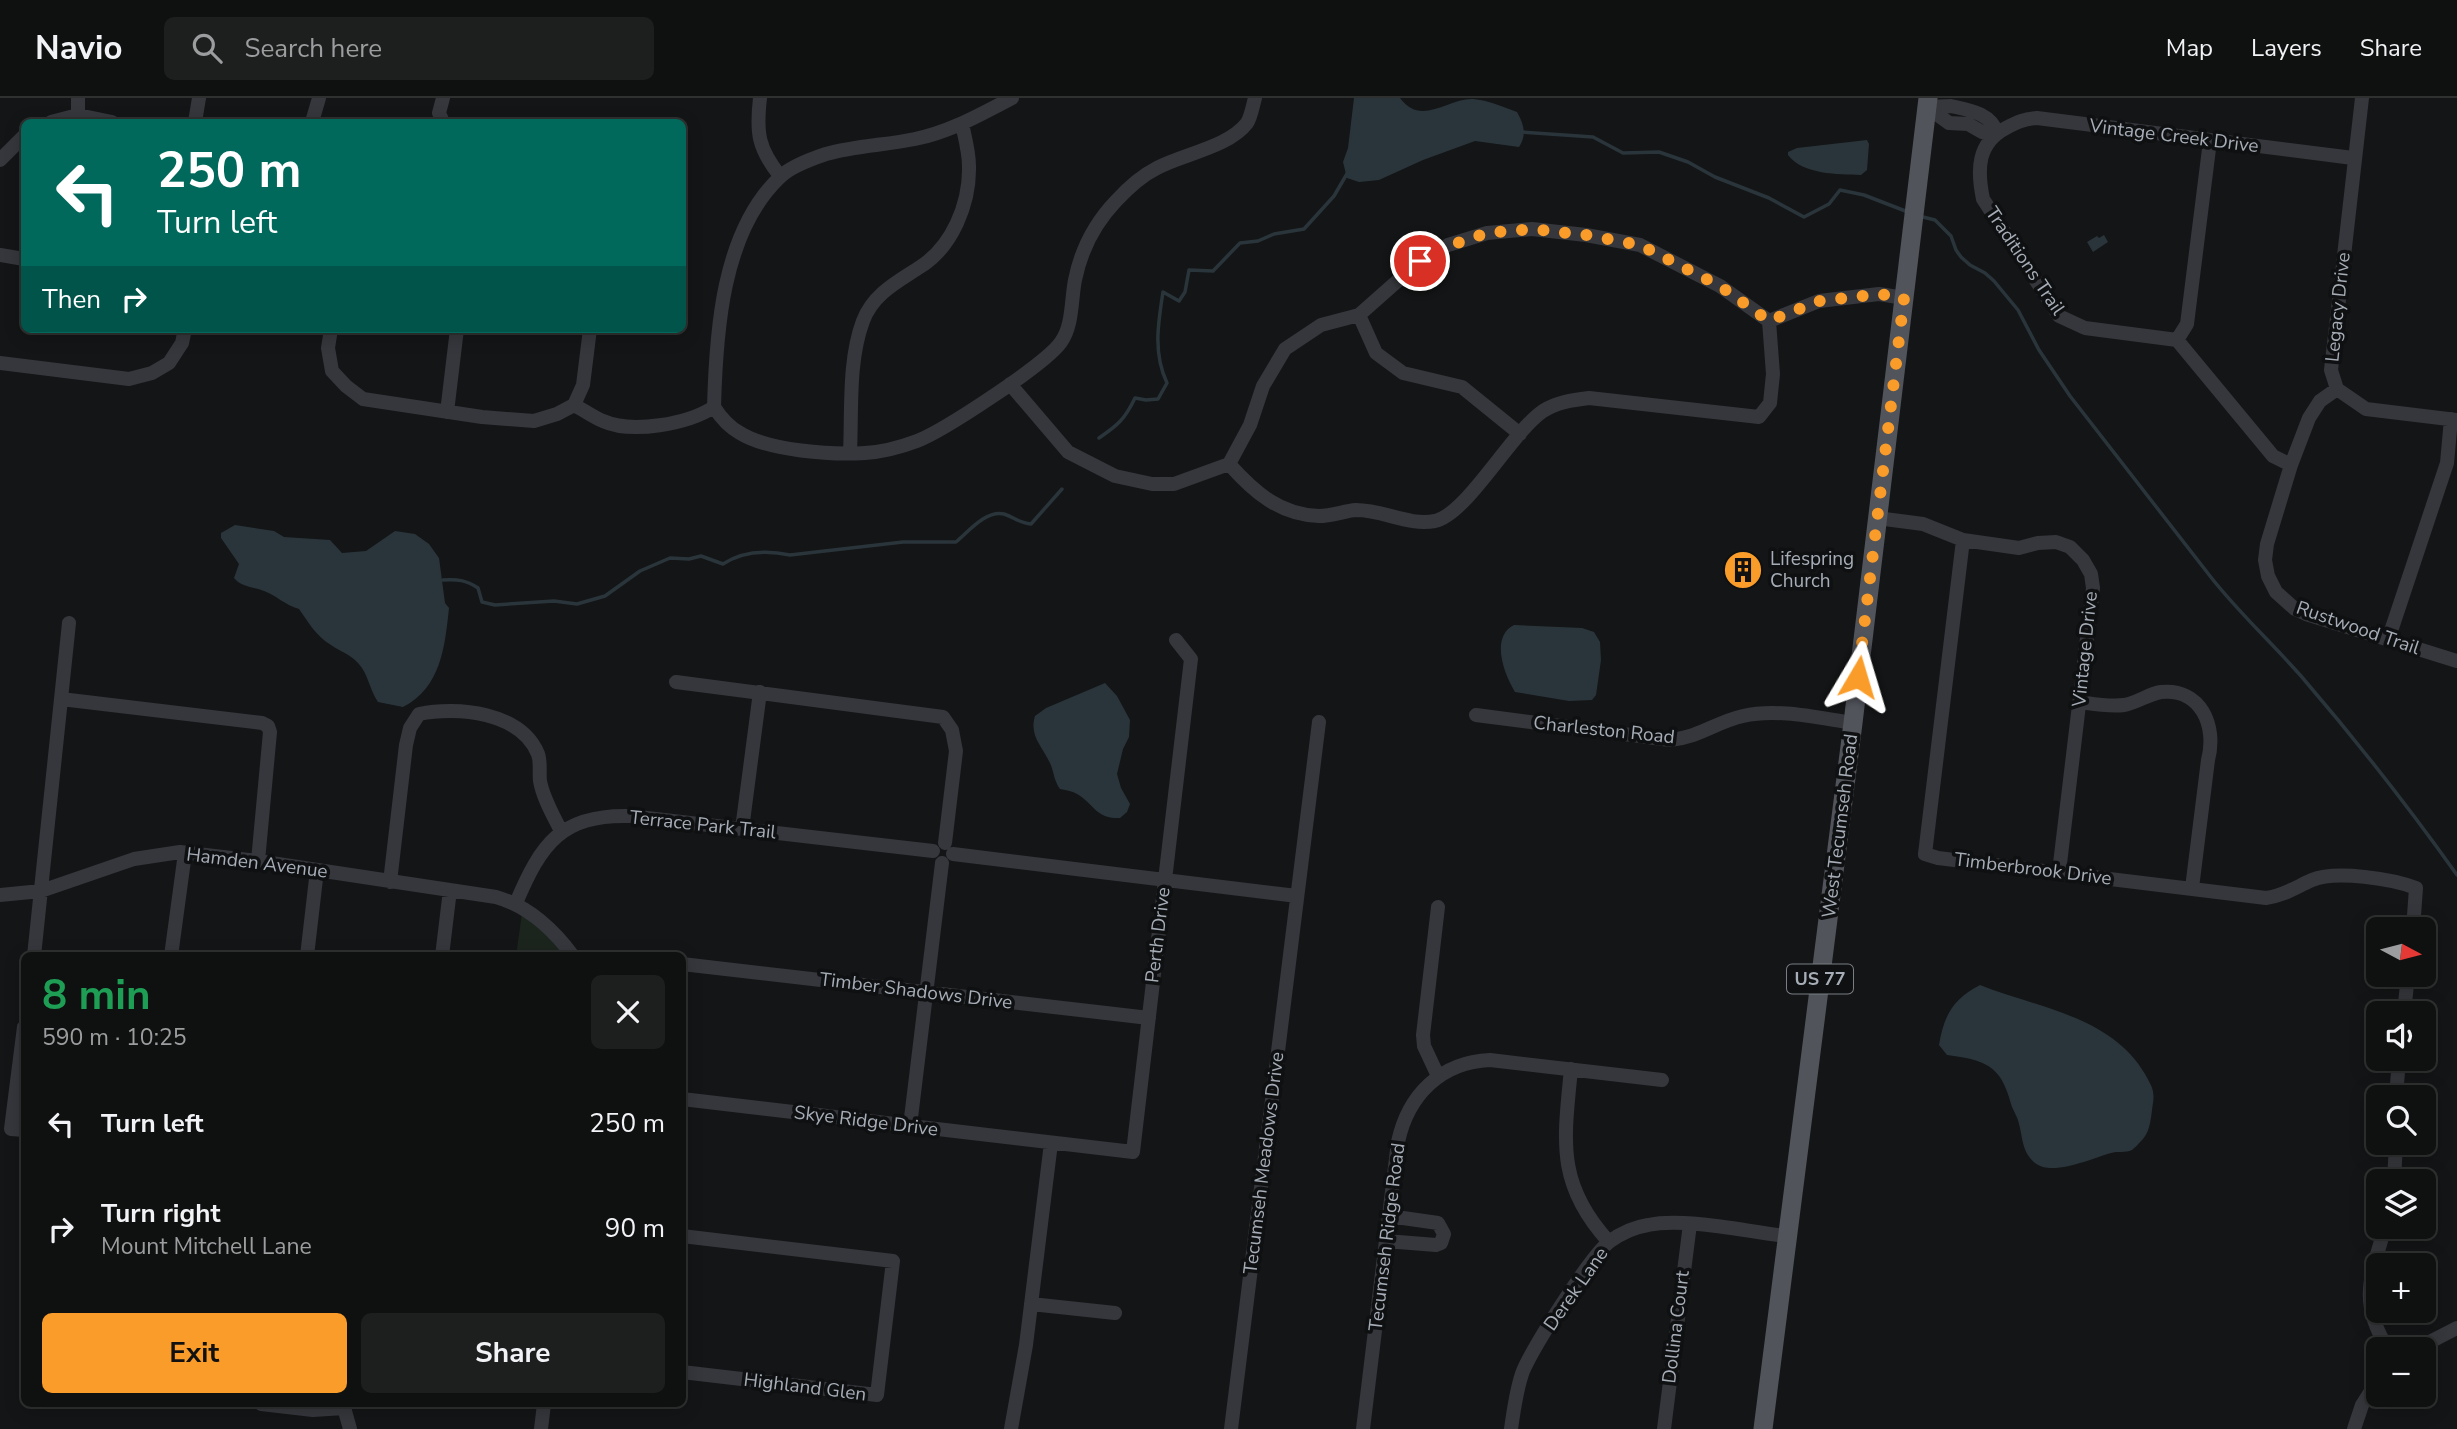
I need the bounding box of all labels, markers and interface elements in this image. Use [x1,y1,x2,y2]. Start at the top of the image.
search box [164,17,654,80]
text: Navio [35,26,122,71]
icon: search [188,29,226,67]
text: Search here [244,31,382,66]
text: Map [2166,32,2213,64]
text: Layers [2251,32,2322,64]
text: Share [2360,32,2422,64]
street label: Vintage Creek Drive [2087,113,2260,159]
text: 250 m [157,137,301,204]
icon: left [42,147,133,238]
text: Turn left [157,201,277,244]
street label: Traditions Trail [1979,202,2071,321]
pin [1390,231,1450,291]
icon: arrive [1401,242,1439,280]
street label: Legacy Drive [2319,251,2357,363]
icon: right [115,280,153,318]
text: Then [42,282,101,317]
place label: Lifespring Church [1770,546,1854,594]
building icon: Lifespring Church [1722,549,1764,591]
street label: Vintage Drive [2066,590,2104,709]
street label: Rustwood Trail [2293,595,2424,661]
position arrow [1821,640,1895,714]
street label: Charleston Road [1532,710,1676,750]
street label: West Tecumseh Road [1816,732,1864,920]
street label: Terrace Park Trail [629,804,778,846]
street label: Hamden Avenue [185,841,329,885]
street label: Timberbrook Drive [1953,846,2113,892]
street label: Perth Drive [1139,886,1177,984]
north arrow [2366,917,2436,987]
map controls [2366,917,2436,1407]
road number: US 77 [1787,964,1853,994]
street label: Timber Shadows Drive [818,966,1014,1016]
text: 8 min [42,967,151,1024]
button: close [591,975,665,1049]
button: sound [2366,1001,2436,1071]
text: 590 m · 10:25 [42,1022,187,1053]
street label: Tecumseh Meadows Drive [1237,1050,1291,1276]
button: search [2366,1085,2436,1155]
street label: Skye Ridge Drive [793,1099,939,1143]
icon: left [42,1105,80,1143]
text: Turn left [101,1106,204,1141]
text: 250 m [589,1106,665,1141]
street label: Tecumseh Ridge Road [1363,1141,1411,1333]
button: layers [2366,1169,2436,1239]
text: Turn right [101,1196,220,1231]
icon: right [42,1210,80,1248]
text: 90 m [605,1211,665,1246]
text: Mount Mitchell Lane [101,1231,312,1262]
street label: Derek Lane [1538,1242,1614,1336]
button: + [2366,1253,2436,1323]
street label: Dollina Court [1656,1269,1696,1385]
button: Exit [42,1313,347,1393]
button: Share [361,1313,665,1393]
button: − [2366,1337,2436,1407]
street label: Highland Glen [742,1367,868,1407]

